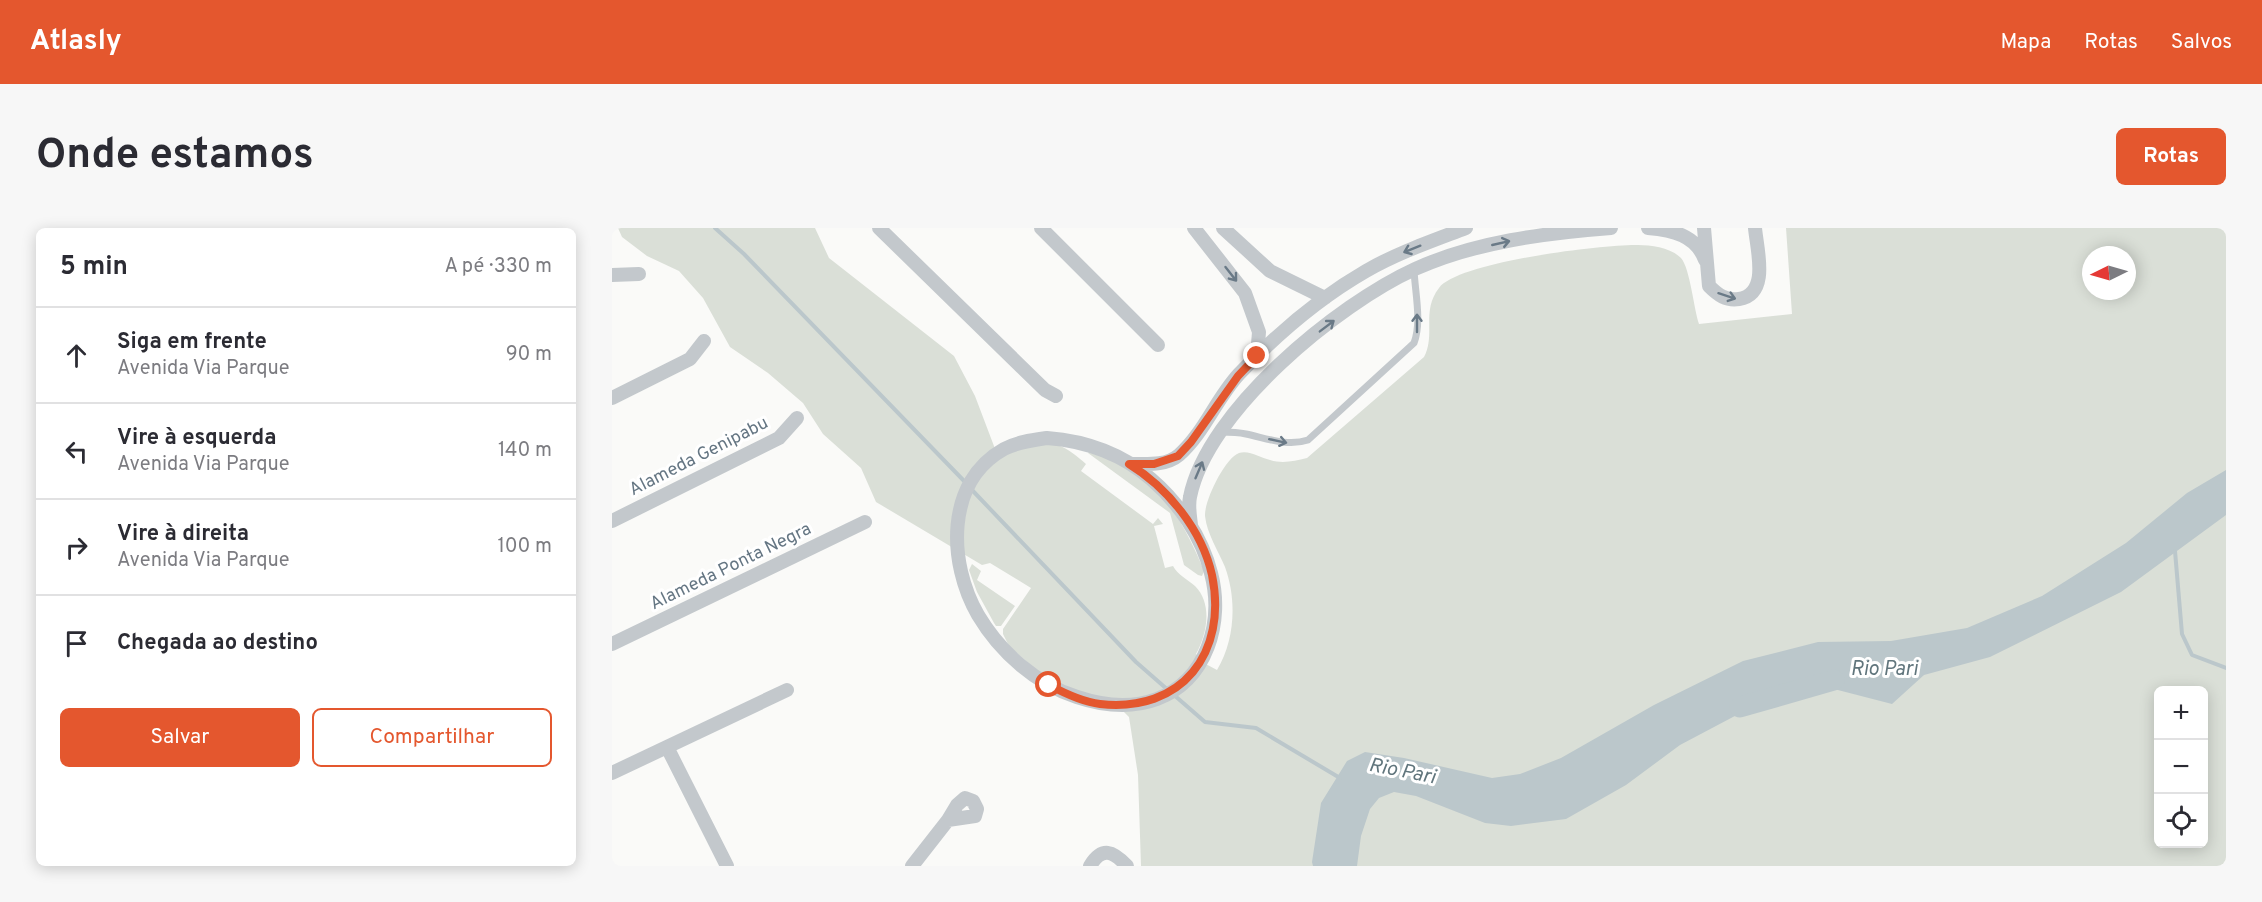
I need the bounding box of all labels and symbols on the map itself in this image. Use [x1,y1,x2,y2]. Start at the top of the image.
one-way arrow [1491,237,1510,249]
one-way arrow [1403,244,1421,255]
north arrow [2082,246,2136,300]
one-way arrow [1224,266,1237,282]
one-way arrow [1717,292,1736,303]
one-way arrow [1411,313,1423,333]
one-way arrow [1319,319,1335,332]
route end [1243,342,1269,368]
street label: Alameda Genipabu [626,412,772,502]
one-way arrow [1268,436,1288,447]
one-way arrow [1194,461,1205,480]
street label: Alameda Ponta Negra [647,518,815,616]
water label: Rio Pari [1850,657,1919,683]
route start [1035,671,1061,697]
water label: Rio Pari [1367,753,1438,791]

